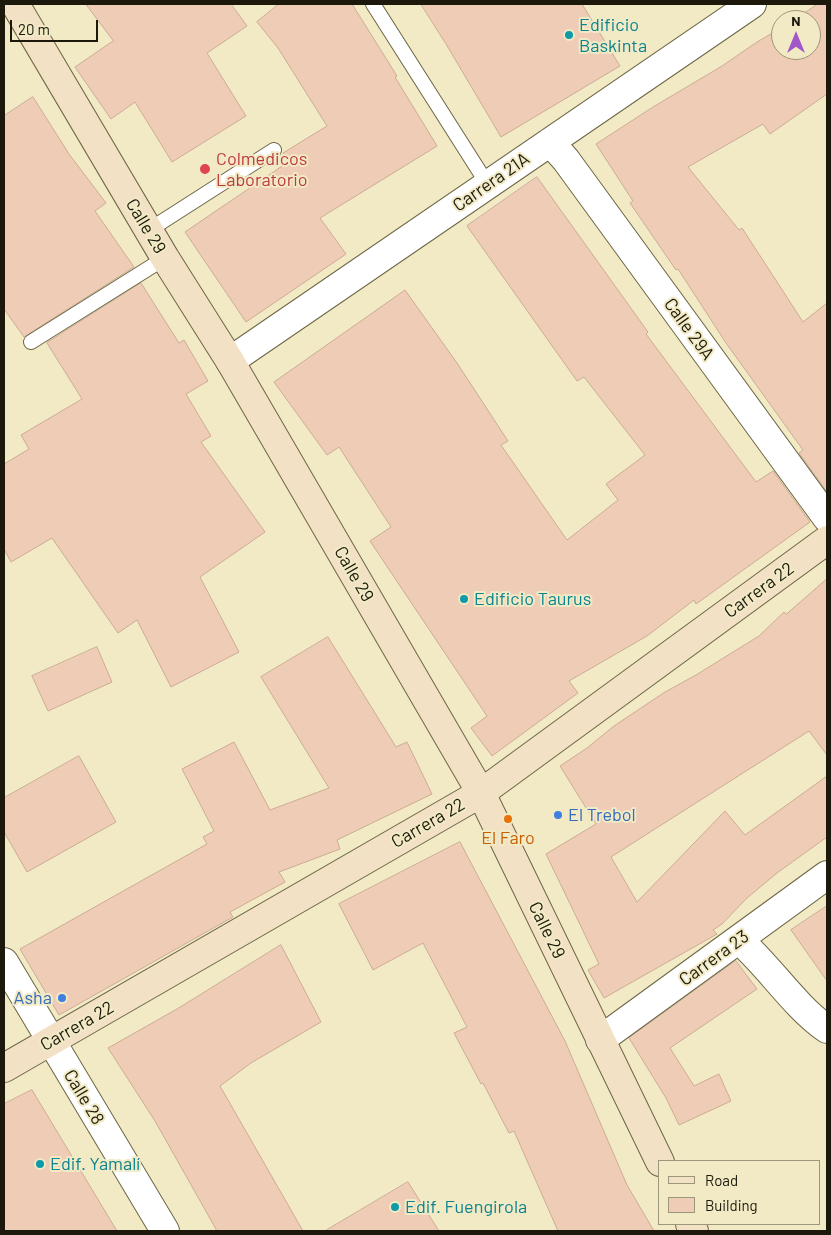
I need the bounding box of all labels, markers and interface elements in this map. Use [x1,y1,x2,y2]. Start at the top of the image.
scale bar [12,10,100,42]
north arrow [771,10,821,60]
text: N [791,12,801,29]
place label: Edificio Baskinta [579,14,647,56]
text: 20 m [18,20,50,38]
marker: Edificio Baskinta [563,29,575,41]
place label: Colmedicos Laboratorio [216,148,308,190]
street label: Carrera 21A [449,148,533,216]
marker: Colmedicos Laboratorio [198,162,212,176]
street label: Calle 29 [121,195,171,257]
street label: Calle 29A [659,294,719,364]
street label: Calle 29 [330,542,378,606]
street label: Carrera 22 [720,557,798,623]
place label: Edificio Taurus [474,588,591,610]
marker: Edificio Taurus [458,593,470,605]
street label: Carrera 22 [387,793,469,853]
place label: El Trebol [568,804,636,826]
marker: El Trebol [552,809,564,821]
marker: El Faro [502,813,514,825]
place label: El Faro [481,827,535,849]
street label: Calle 29 [524,898,570,962]
street label: Carrera 23 [675,926,753,990]
place label: Asha [14,987,52,1009]
marker: Asha [56,992,68,1004]
street label: Carrera 22 [36,996,118,1056]
street label: Calle 28 [59,1066,109,1128]
place label: Edif. Yamalí [50,1153,140,1175]
marker: Edif. Yamalí [34,1158,46,1170]
legend [658,1160,821,1225]
text: Road [705,1171,738,1189]
place label: Edif. Fuengirola [405,1196,527,1218]
text: Building [705,1196,758,1214]
marker: Edif. Fuengirola [389,1201,401,1213]

